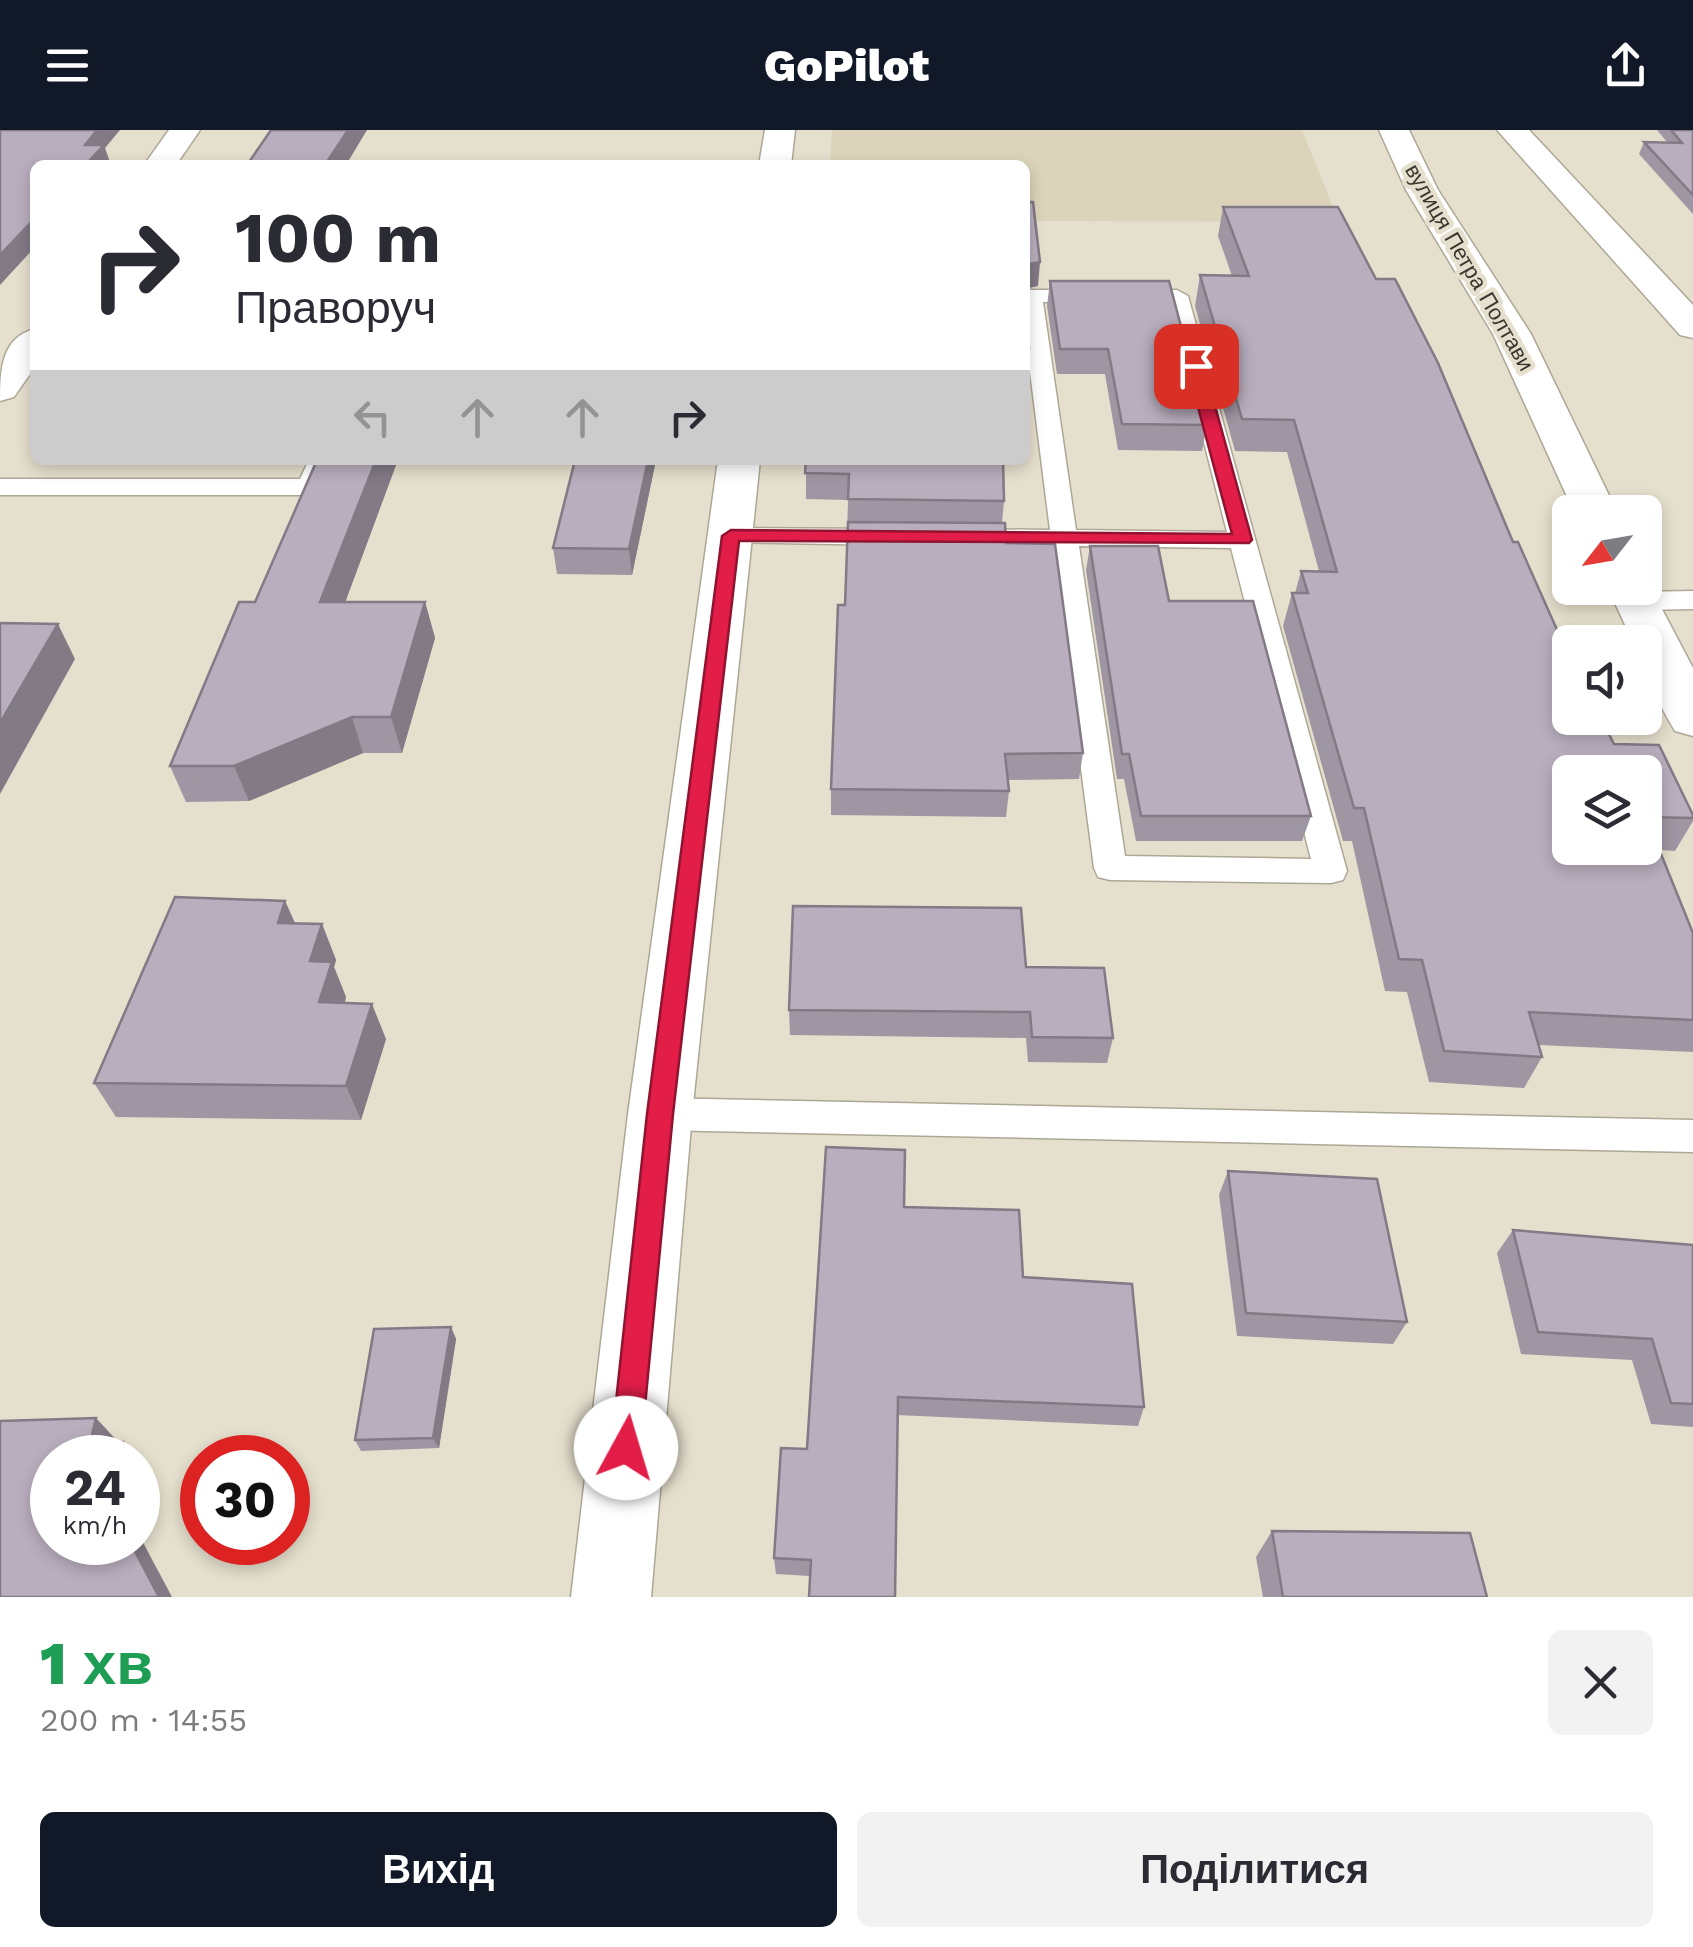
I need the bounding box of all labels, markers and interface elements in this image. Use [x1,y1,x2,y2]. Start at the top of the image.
icon: menu [40,38,95,93]
icon: share [1598,38,1653,93]
text: GoPilot [764,39,929,92]
street label: вулиця Петра Полтави [1400,159,1539,375]
text: 100 m [235,197,441,279]
icon: right [70,200,200,330]
text: Праворуч [235,281,436,334]
pin [1154,324,1239,409]
icon: arrive [1169,339,1224,394]
icon: left [345,390,400,445]
icon: ahead [450,390,505,445]
icon: ahead [555,390,610,445]
icon: right [660,390,715,445]
north arrow [1552,495,1662,605]
map controls [1552,495,1662,865]
button: sound [1552,625,1662,735]
button: layers [1552,755,1662,865]
position arrow [574,1396,678,1500]
speed limit sign: 30 [180,1435,310,1565]
text: 24 [64,1458,126,1517]
text: km/h [63,1511,127,1540]
text: 1 хв [40,1628,153,1699]
button: close [1548,1630,1653,1735]
text: 200 m · 14:55 [40,1701,247,1739]
button: Вихід [40,1812,837,1927]
button: Поділитися [857,1812,1653,1927]

